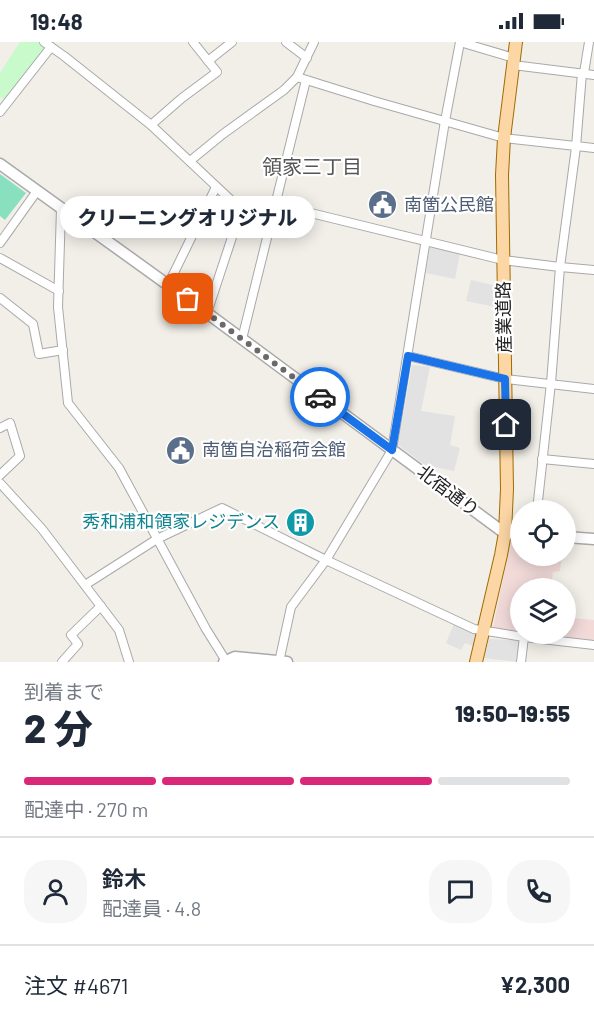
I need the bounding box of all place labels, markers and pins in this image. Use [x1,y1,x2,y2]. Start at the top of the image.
public building icon: 南箇公民館 [367,189,399,221]
place label: 南箇公民館 [404,193,494,215]
callout: クリーニングオリジナル [60,197,316,239]
pin [162,273,213,324]
pin [480,399,531,450]
public building icon: 南箇自治稲荷会館 [165,434,197,466]
place label: 南箇自治稲荷会館 [202,438,346,460]
building icon: 秀和浦和領家レジデンス [285,506,317,538]
place label: 秀和浦和領家レジデンス [82,510,280,532]

